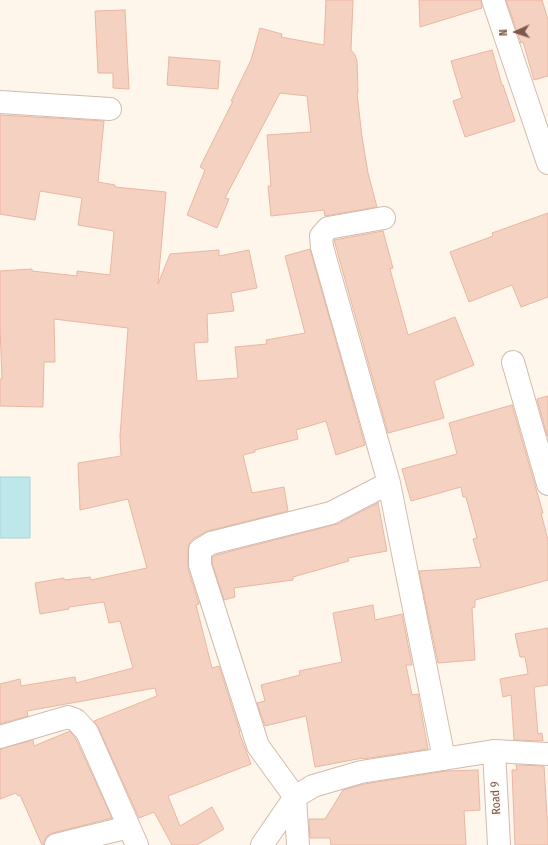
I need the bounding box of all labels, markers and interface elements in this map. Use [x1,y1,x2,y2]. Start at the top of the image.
north arrow [496,12,536,52]
text: N [497,29,510,36]
street label: Road 9 [488,781,504,815]

